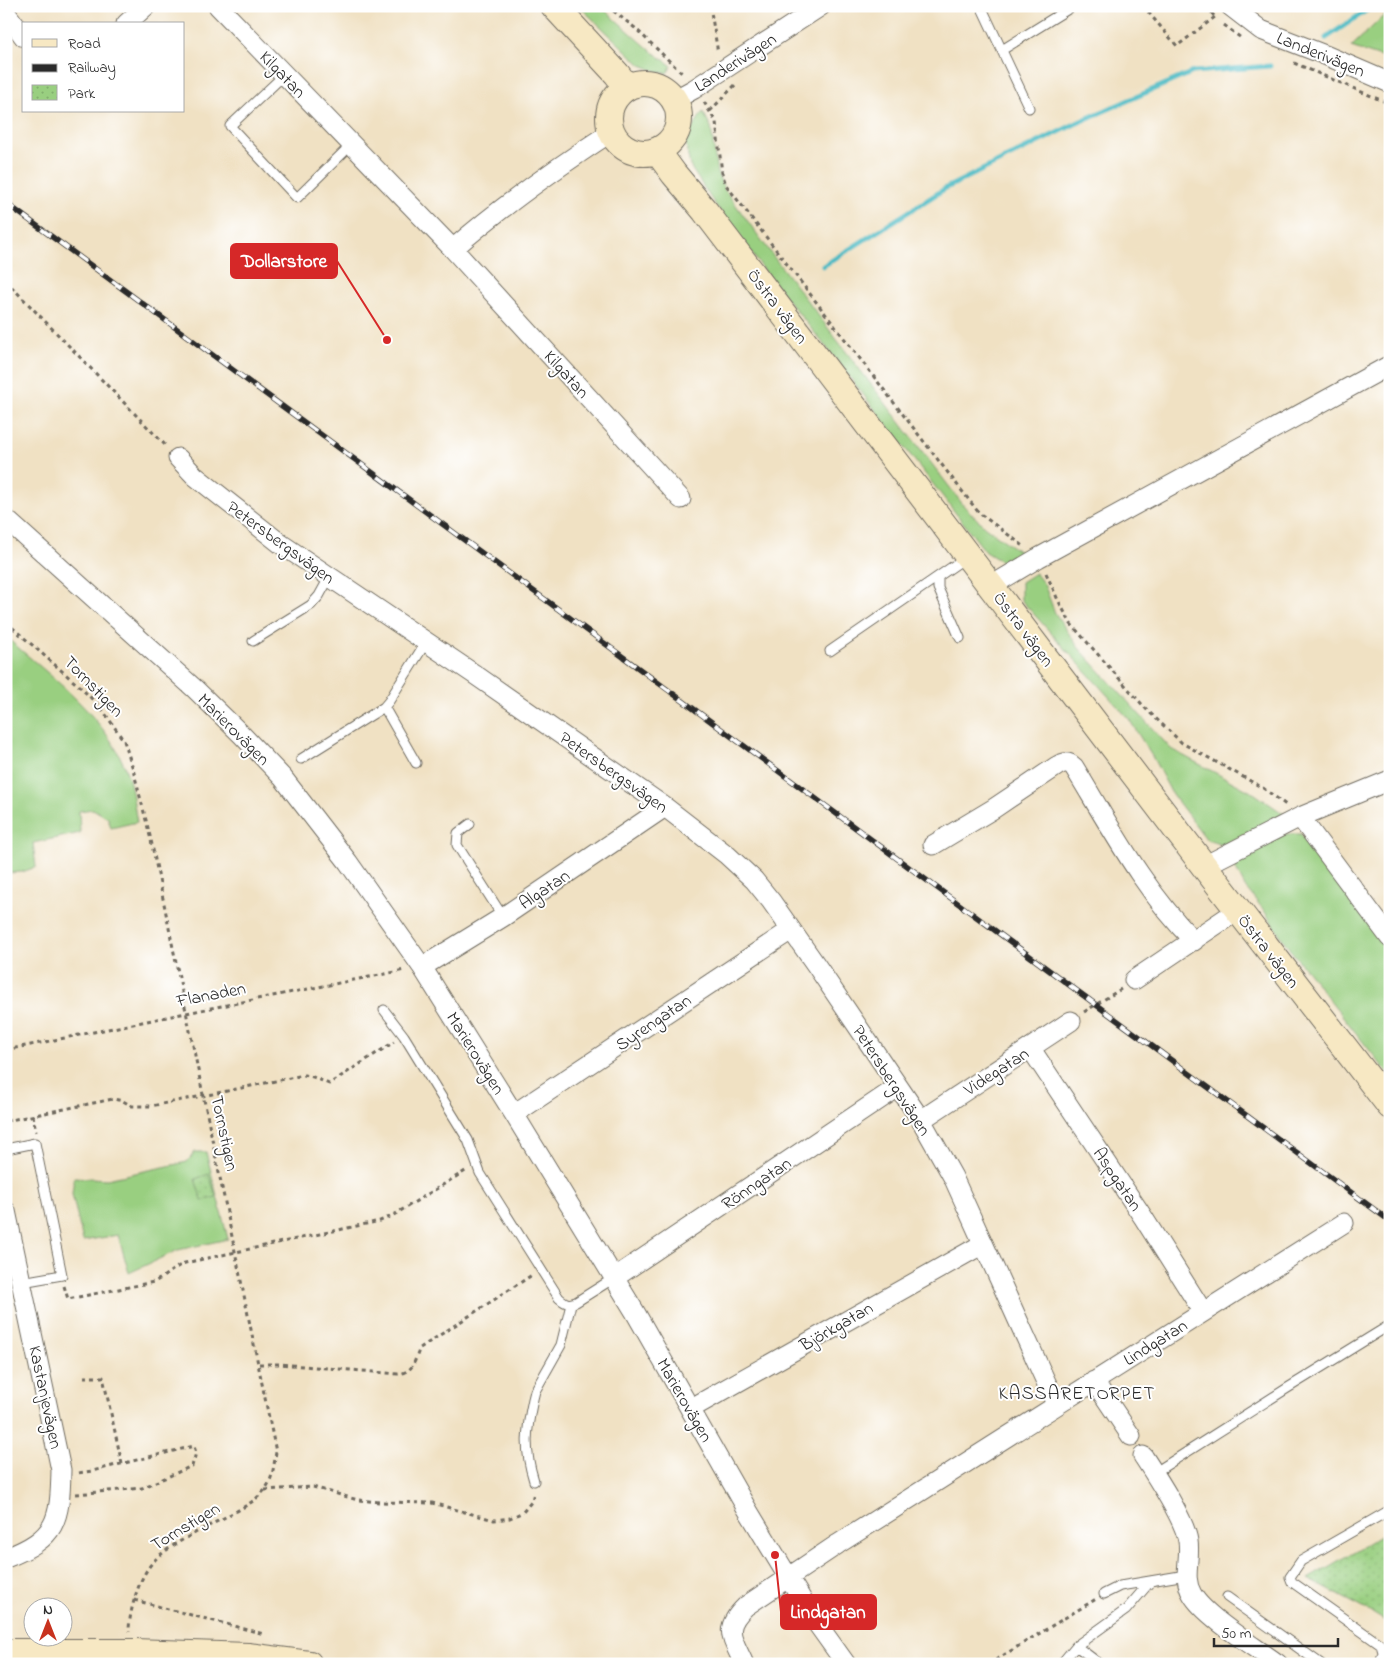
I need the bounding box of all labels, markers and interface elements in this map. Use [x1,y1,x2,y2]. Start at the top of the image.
legend [22,22,185,112]
street label: Landerivägen [1272,26,1369,86]
street label: Landerivägen [690,27,783,101]
text: Road [68,33,101,55]
street label: Kilgatan [252,46,311,106]
text: Railway [68,57,116,80]
text: Park [68,83,96,105]
callout: Dollarstore [231,244,337,278]
text: Dollarstore [240,249,328,276]
street label: Östra vägen [739,264,813,351]
street label: Kilgatan [536,345,594,406]
street label: Petersbergsvägen [220,496,339,593]
street label: Östra vägen [985,587,1059,674]
street label: Tornstigen [56,651,129,725]
street label: Marierovägen [190,688,275,773]
street label: Petersbergsvägen [552,726,673,822]
street label: Algatan [514,864,577,918]
street label: Östra vägen [1229,910,1305,996]
street label: Flanaden [174,976,248,1016]
street label: Syrengatan [611,989,698,1059]
street label: Marierovägen [438,1007,510,1101]
street label: Petersbergsvägen [844,1020,936,1142]
street label: Videgatan [958,1042,1036,1105]
street label: Tornstigen [201,1093,244,1174]
street label: Aspgatan [1084,1143,1147,1218]
street label: Rönngatan [717,1152,798,1219]
street label: Björkgatan [795,1296,879,1361]
street label: Lindgatan [1119,1314,1194,1374]
street label: Kastanjevägen [19,1343,68,1452]
street label: Marierovägen [648,1354,718,1449]
district label: KASSARETORPET [998,1381,1156,1408]
street label: Tornstigen [146,1497,226,1560]
callout: Lindgatan [781,1595,876,1629]
north arrow [22,1598,72,1648]
text: N [43,1600,53,1621]
text: Lindgatan [790,1600,866,1629]
scale bar [1214,1615,1337,1647]
text: 50 m [1221,1623,1252,1645]

